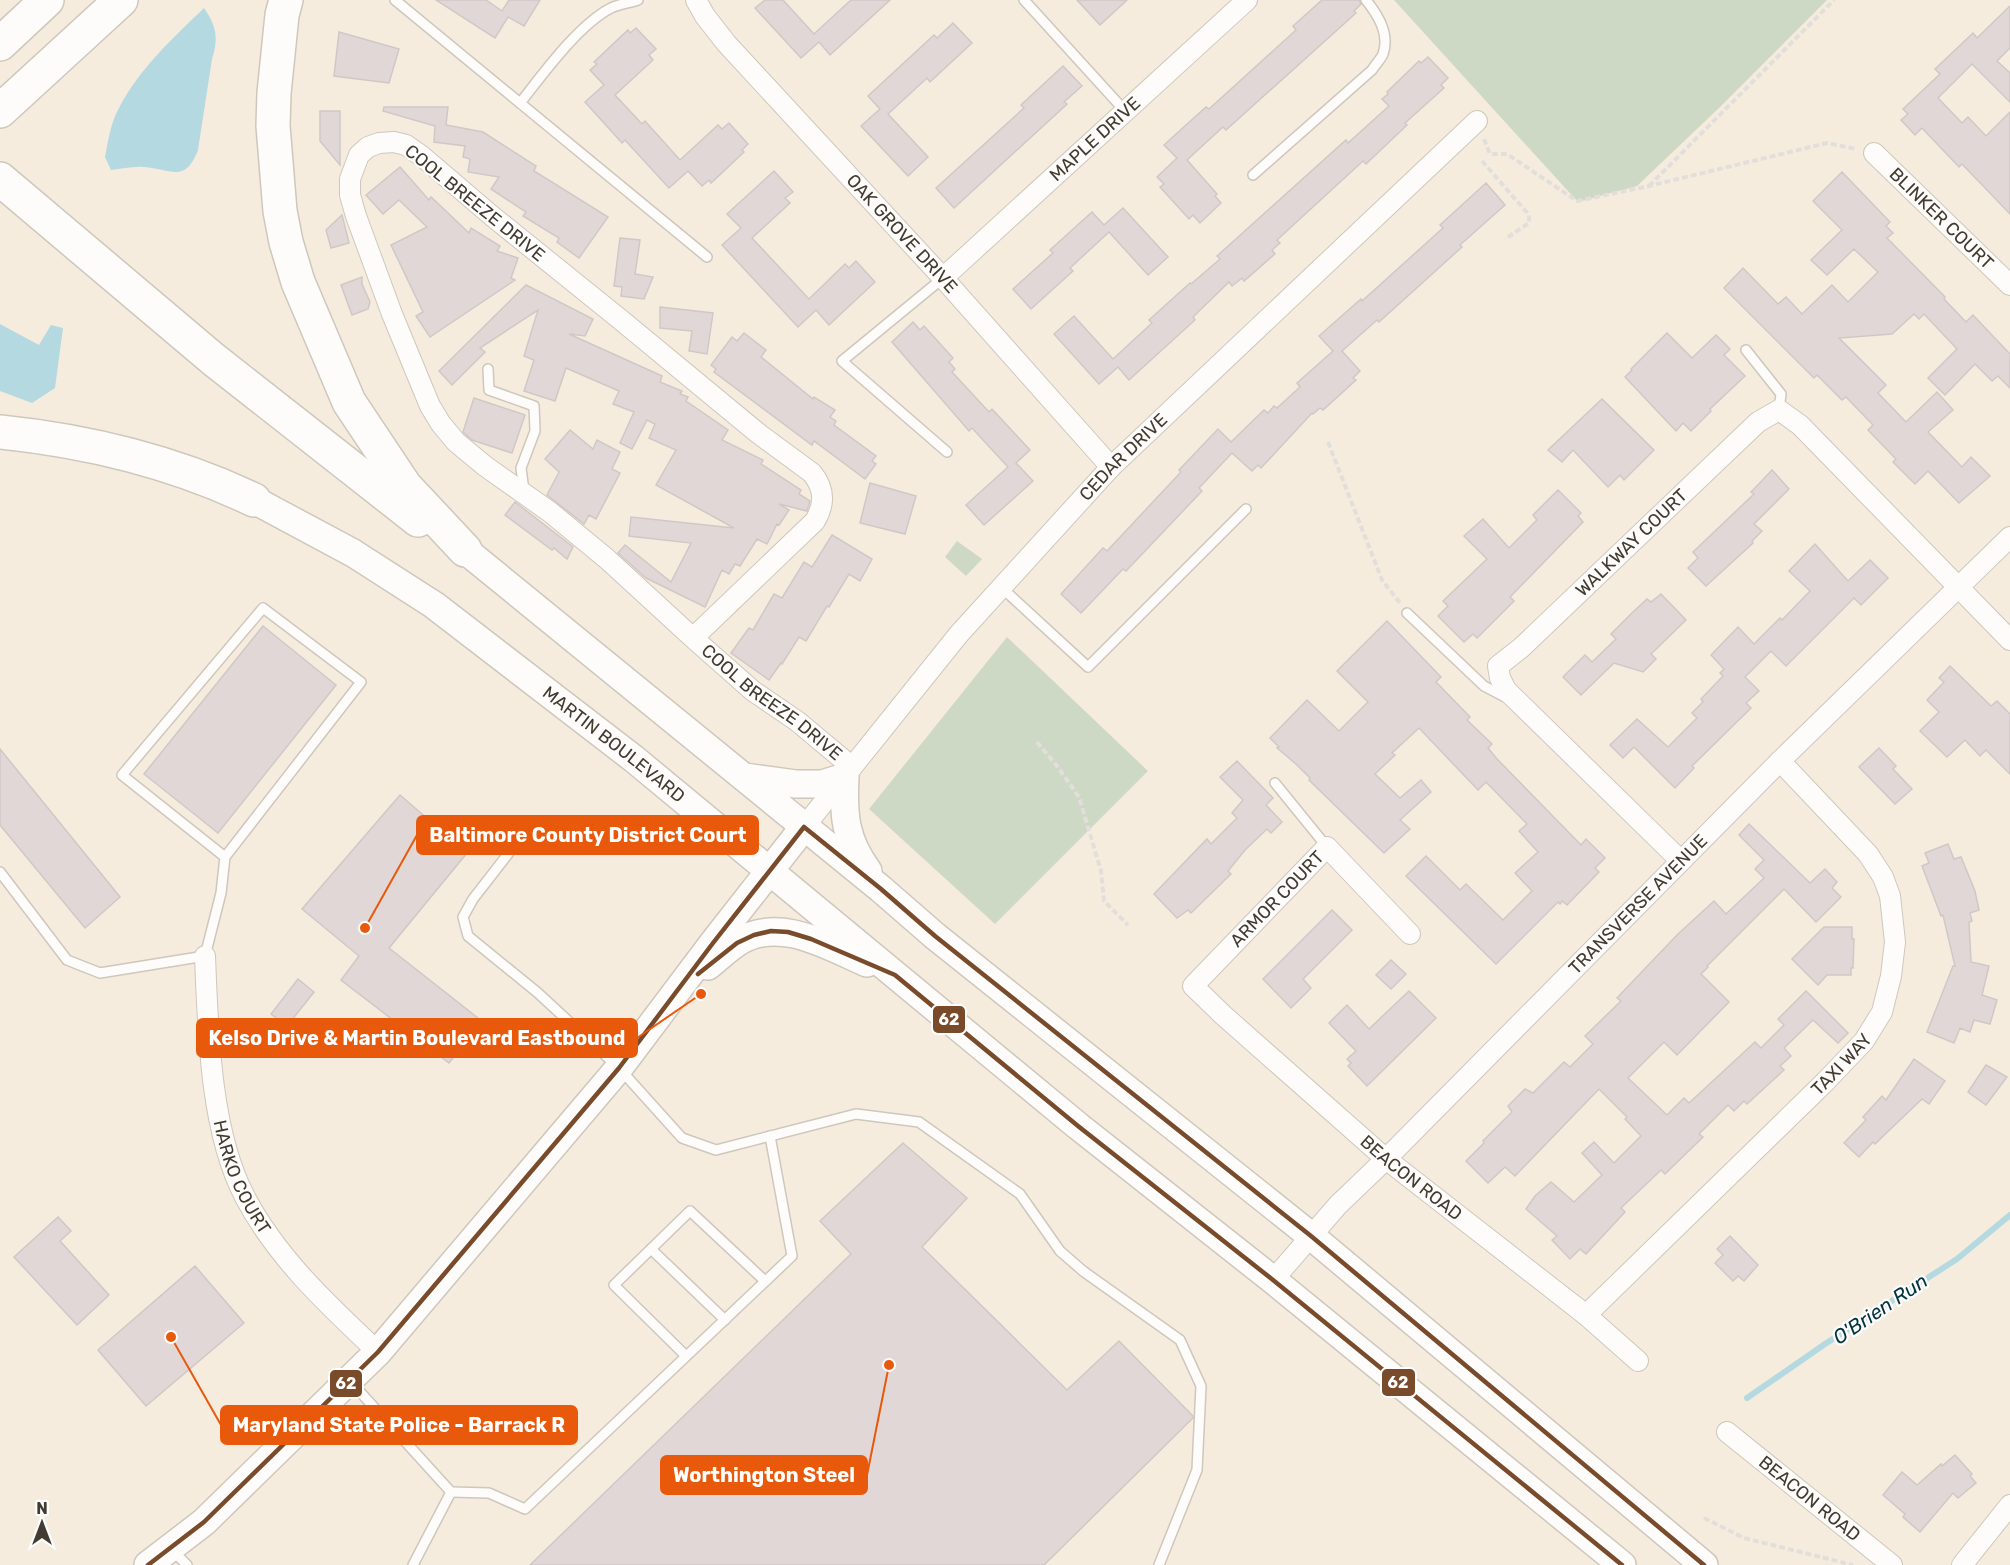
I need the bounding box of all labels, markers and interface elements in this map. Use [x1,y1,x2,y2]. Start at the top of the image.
street label: MAPLE DRIVE [1045,92,1145,186]
street label: COOL BREEZE DRIVE [400,140,550,266]
street label: BLINKER COURT [1885,163,1998,274]
street label: OAK GROVE DRIVE [842,170,962,298]
street label: CEDAR DRIVE [1075,409,1172,505]
street label: WALKWAY COURT [1571,484,1692,601]
street label: COOL BREEZE DRIVE [697,640,847,765]
street label: MARTIN BOULEVARD [538,682,689,807]
callout: Baltimore County District Court [417,816,758,854]
text: Baltimore County District Court [429,823,747,847]
street label: TRANSVERSE AVENUE [1564,830,1712,979]
street label: ARMOR COURT [1226,846,1328,952]
line badge: 62 [932,1005,966,1034]
text: 62 [939,1010,959,1029]
callout: Kelso Drive & Martin Boulevard Eastbound [197,1019,637,1057]
text: Kelso Drive & Martin Boulevard Eastbound [209,1026,625,1050]
street label: TAXI WAY [1807,1029,1877,1100]
street label: HARKO COURT [209,1118,275,1238]
street label: BEACON ROAD [1356,1131,1467,1225]
water label: O'Brien Run [1828,1269,1932,1349]
line badge: 62 [1381,1368,1416,1397]
line badge: 62 [329,1369,363,1398]
text: 62 [1388,1373,1408,1392]
text: 62 [336,1374,356,1393]
callout: Maryland State Police - Barrack R [221,1406,577,1444]
text: Maryland State Police - Barrack R [233,1413,565,1437]
street label: BEACON ROAD [1754,1451,1865,1546]
callout: Worthington Steel [661,1456,867,1494]
text: Worthington Steel [673,1463,855,1487]
north arrow [12,1493,72,1553]
text: N [36,1499,48,1518]

